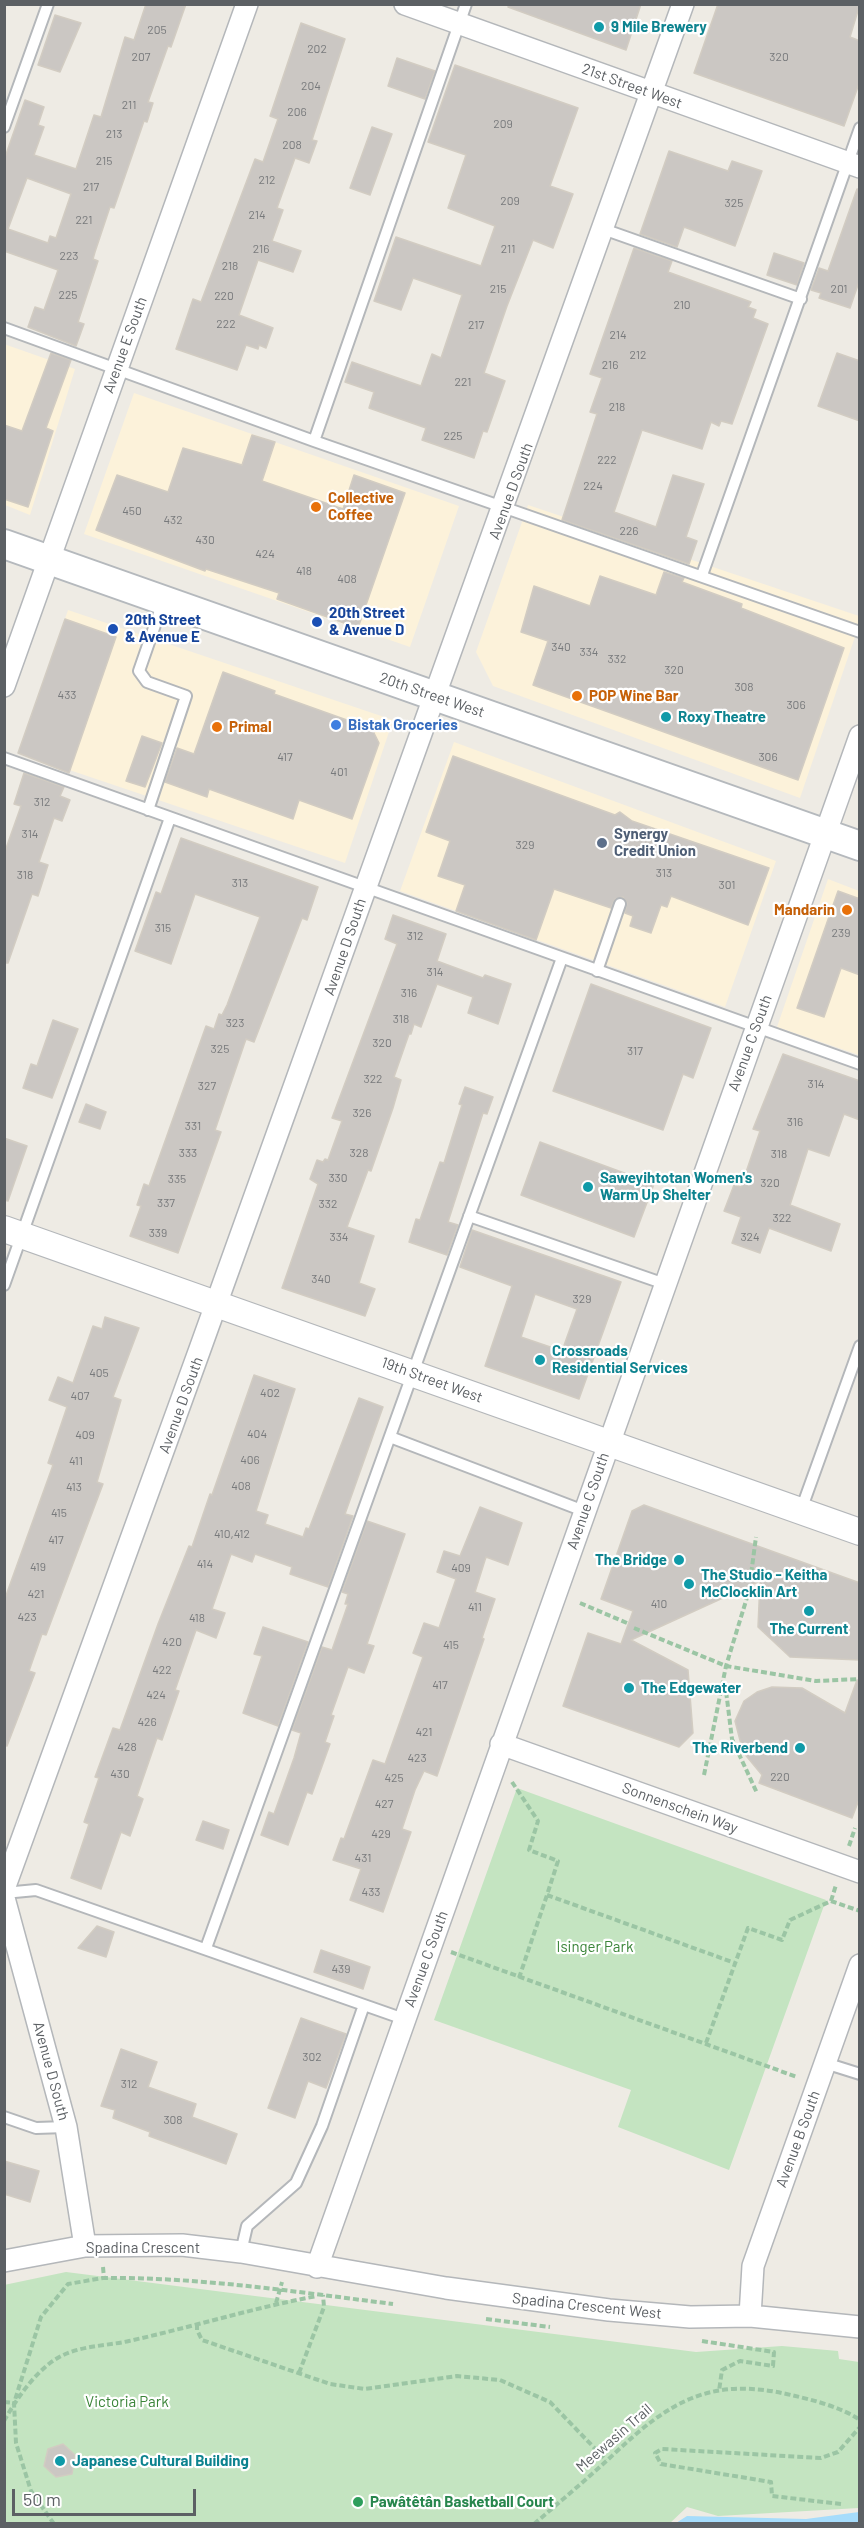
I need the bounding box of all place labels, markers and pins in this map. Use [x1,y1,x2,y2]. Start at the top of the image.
place label: 9 Mile Brewery [611,18,707,36]
marker: 9 Mile Brewery [592,20,606,34]
place label: Collective Coffee [328,489,394,524]
marker: Collective Coffee [309,500,323,514]
place label: 20th Street & Avenue D [329,604,405,639]
place label: 20th Street & Avenue E [125,611,201,646]
marker: 20th Street & Avenue D [310,615,324,629]
marker: 20th Street & Avenue E [106,622,120,636]
place label: POP Wine Bar [589,687,678,705]
marker: POP Wine Bar [570,689,584,703]
place label: Roxy Theatre [678,708,766,726]
marker: Roxy Theatre [659,710,673,724]
place label: Bistak Groceries [348,716,458,734]
place label: Primal [229,718,272,736]
marker: Bistak Groceries [329,718,343,732]
marker: Primal [210,720,224,734]
place label: Synergy Credit Union [614,825,696,860]
marker: Synergy Credit Union [595,836,609,850]
place label: Mandarin [774,901,835,919]
marker: Mandarin [840,903,854,917]
place label: Saweyihtotan Women's Warm Up Shelter [600,1169,752,1204]
marker: Saweyihtotan Women's Warm Up Shelter [581,1180,595,1194]
place label: Crossroads Residential Services [552,1342,688,1377]
marker: Crossroads Residential Services [533,1353,547,1367]
place label: The Bridge [595,1551,667,1569]
marker: The Bridge [672,1553,686,1567]
place label: The Studio - Keitha McClocklin Art [701,1566,827,1601]
marker: The Studio - Keitha McClocklin Art [682,1577,696,1591]
marker: The Current [802,1604,816,1618]
place label: The Current [770,1620,848,1638]
place label: The Edgewater [641,1679,741,1697]
marker: The Edgewater [622,1681,636,1695]
place label: The Riverbend [692,1739,788,1757]
marker: The Riverbend [793,1741,807,1755]
place label: Japanese Cultural Building [72,2452,249,2470]
marker: Japanese Cultural Building [53,2454,67,2468]
place label: Pawâtêtân Basketball Court [370,2493,554,2511]
marker: Pawâtêtân Basketball Court [351,2495,365,2509]

